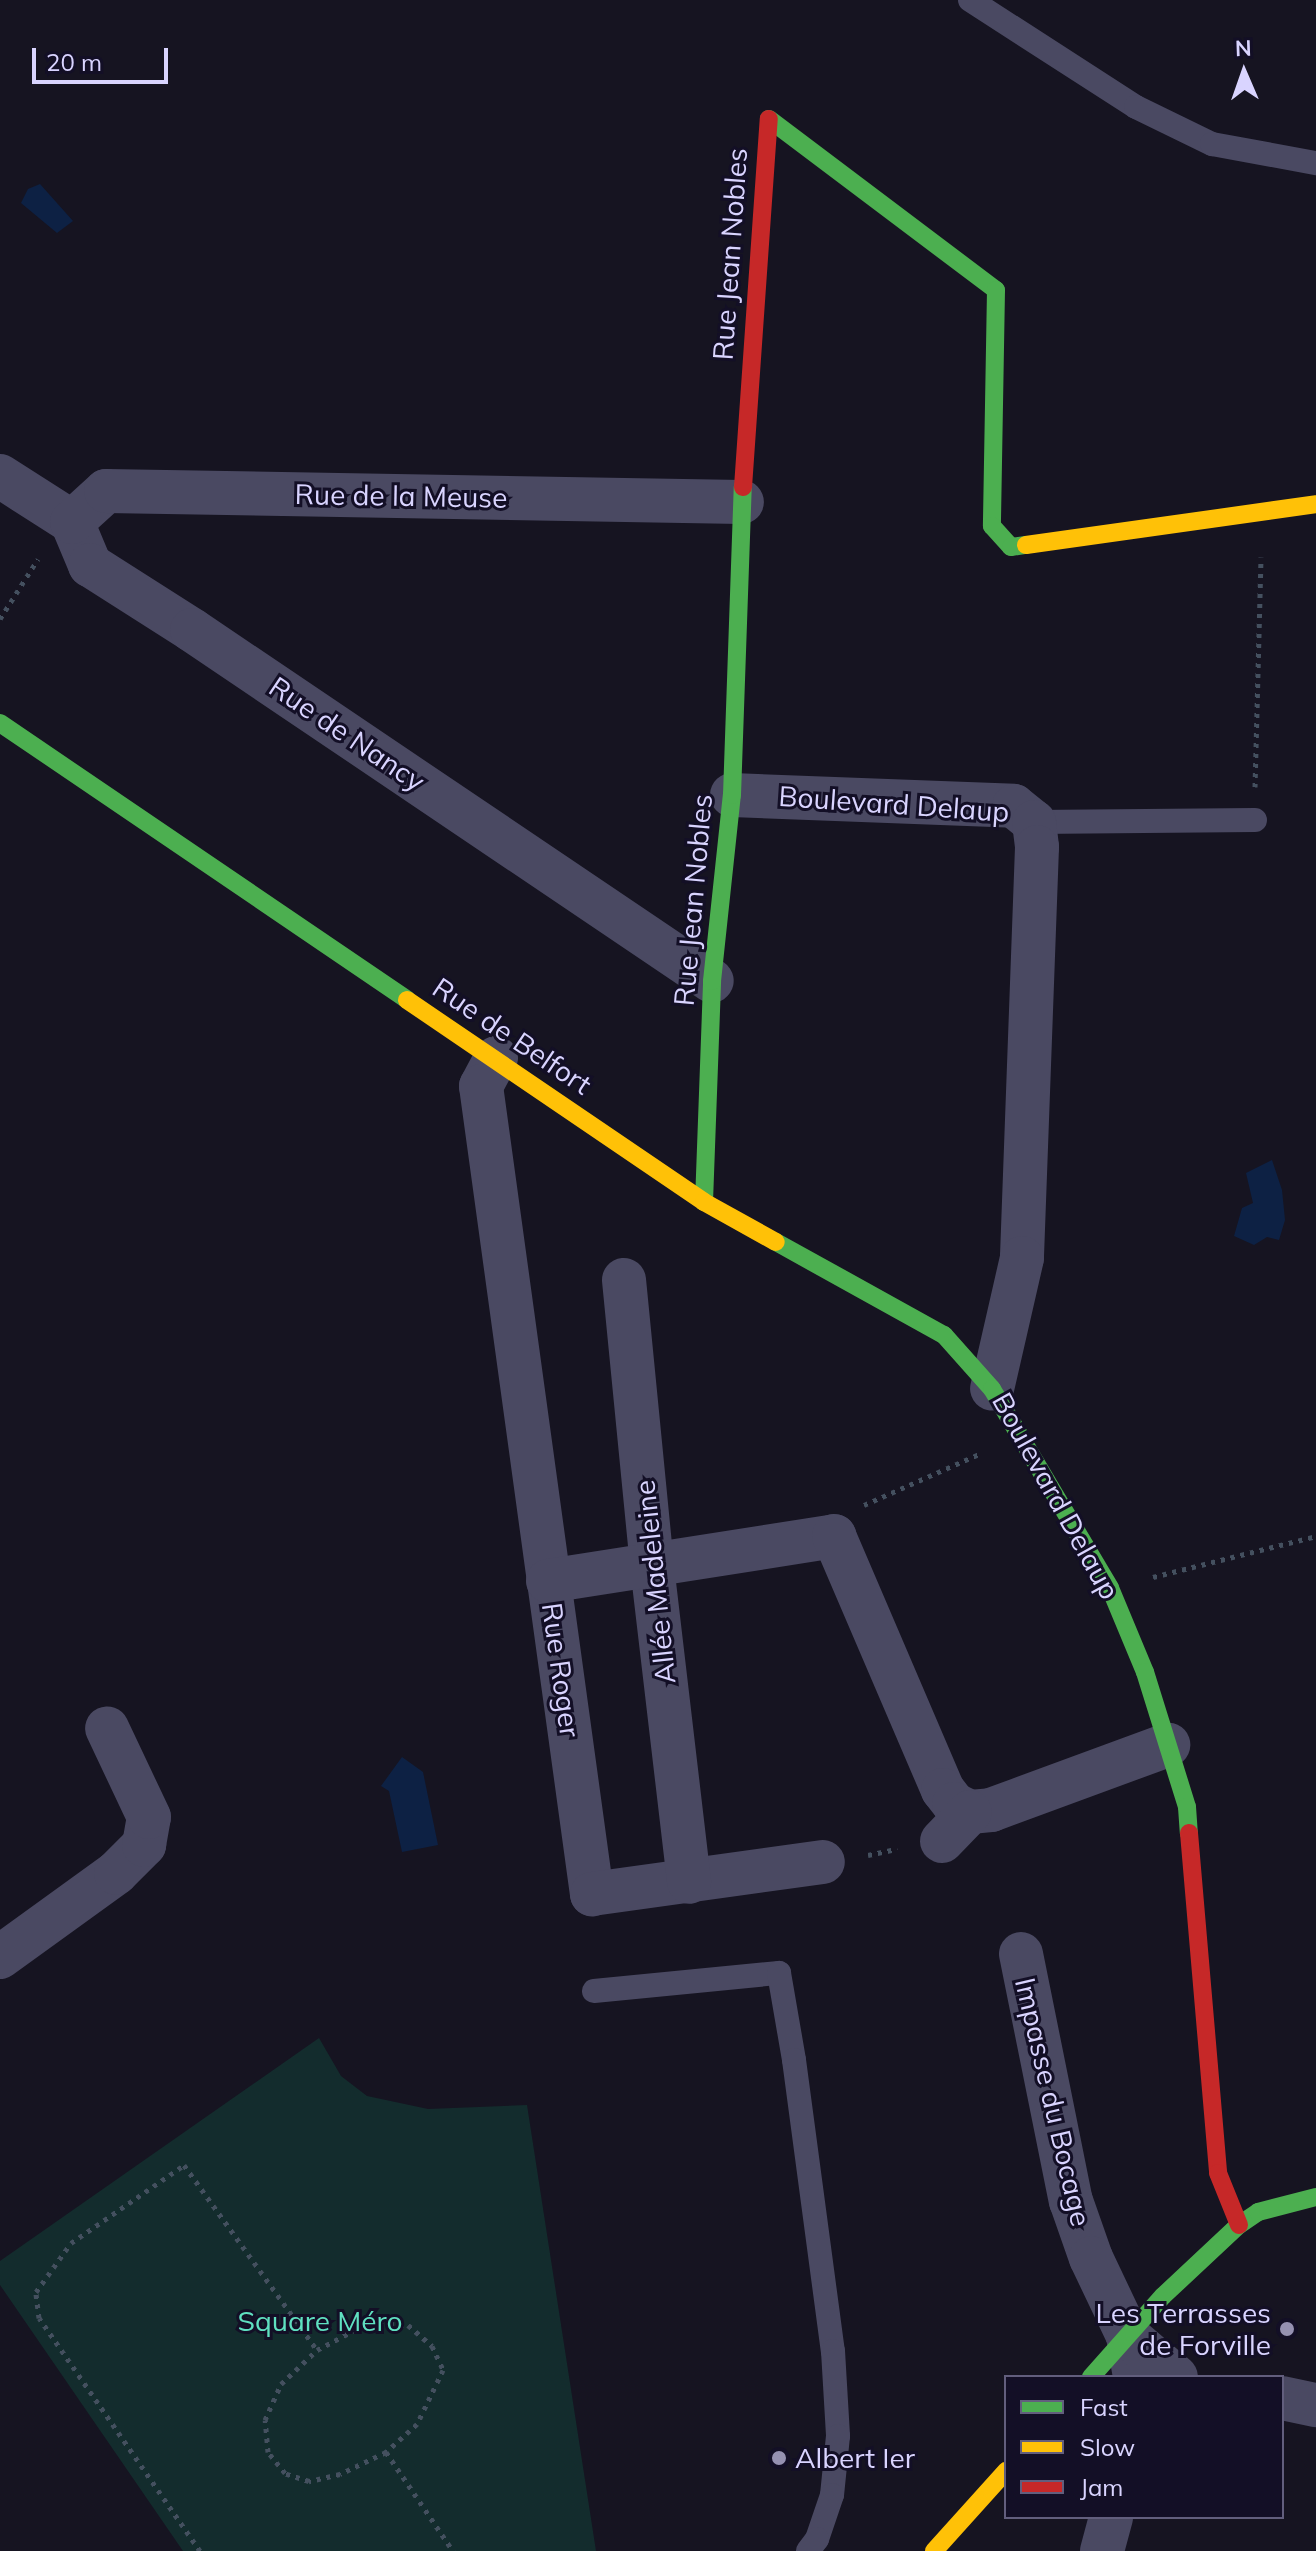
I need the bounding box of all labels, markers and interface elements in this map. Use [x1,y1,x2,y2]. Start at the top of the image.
scale bar [36,32,172,82]
north arrow [1204,32,1284,112]
text: N [1234,34,1252,62]
text: 20 m [46,47,102,77]
street label: Rue Jean Nobles [706,147,754,361]
street label: Rue de la Meuse [294,477,508,515]
street label: Rue de Nancy [263,670,431,798]
street label: Boulevard Delaup [778,779,1010,829]
street label: Rue Jean Nobles [667,793,719,1007]
street label: Rue de Belfort [426,971,598,1101]
street label: Boulevard Delaup [985,1387,1127,1605]
street label: Allée Madeleine [628,1478,682,1686]
street label: Rue Roger [535,1601,587,1739]
street label: Impasse du Bocage [1008,1975,1098,2229]
place label: Les Terrasses de Forville [1096,2296,1271,2362]
park label: Square Méro [238,2304,402,2338]
marker: Les Terrasses de Forville [1278,2320,1296,2338]
legend [1004,2375,1284,2519]
text: Fast [1080,2392,1128,2422]
text: Slow [1080,2432,1135,2462]
place label: Albert Ier [795,2441,915,2475]
marker: Albert Ier [770,2449,788,2467]
text: Jam [1080,2472,1123,2502]

